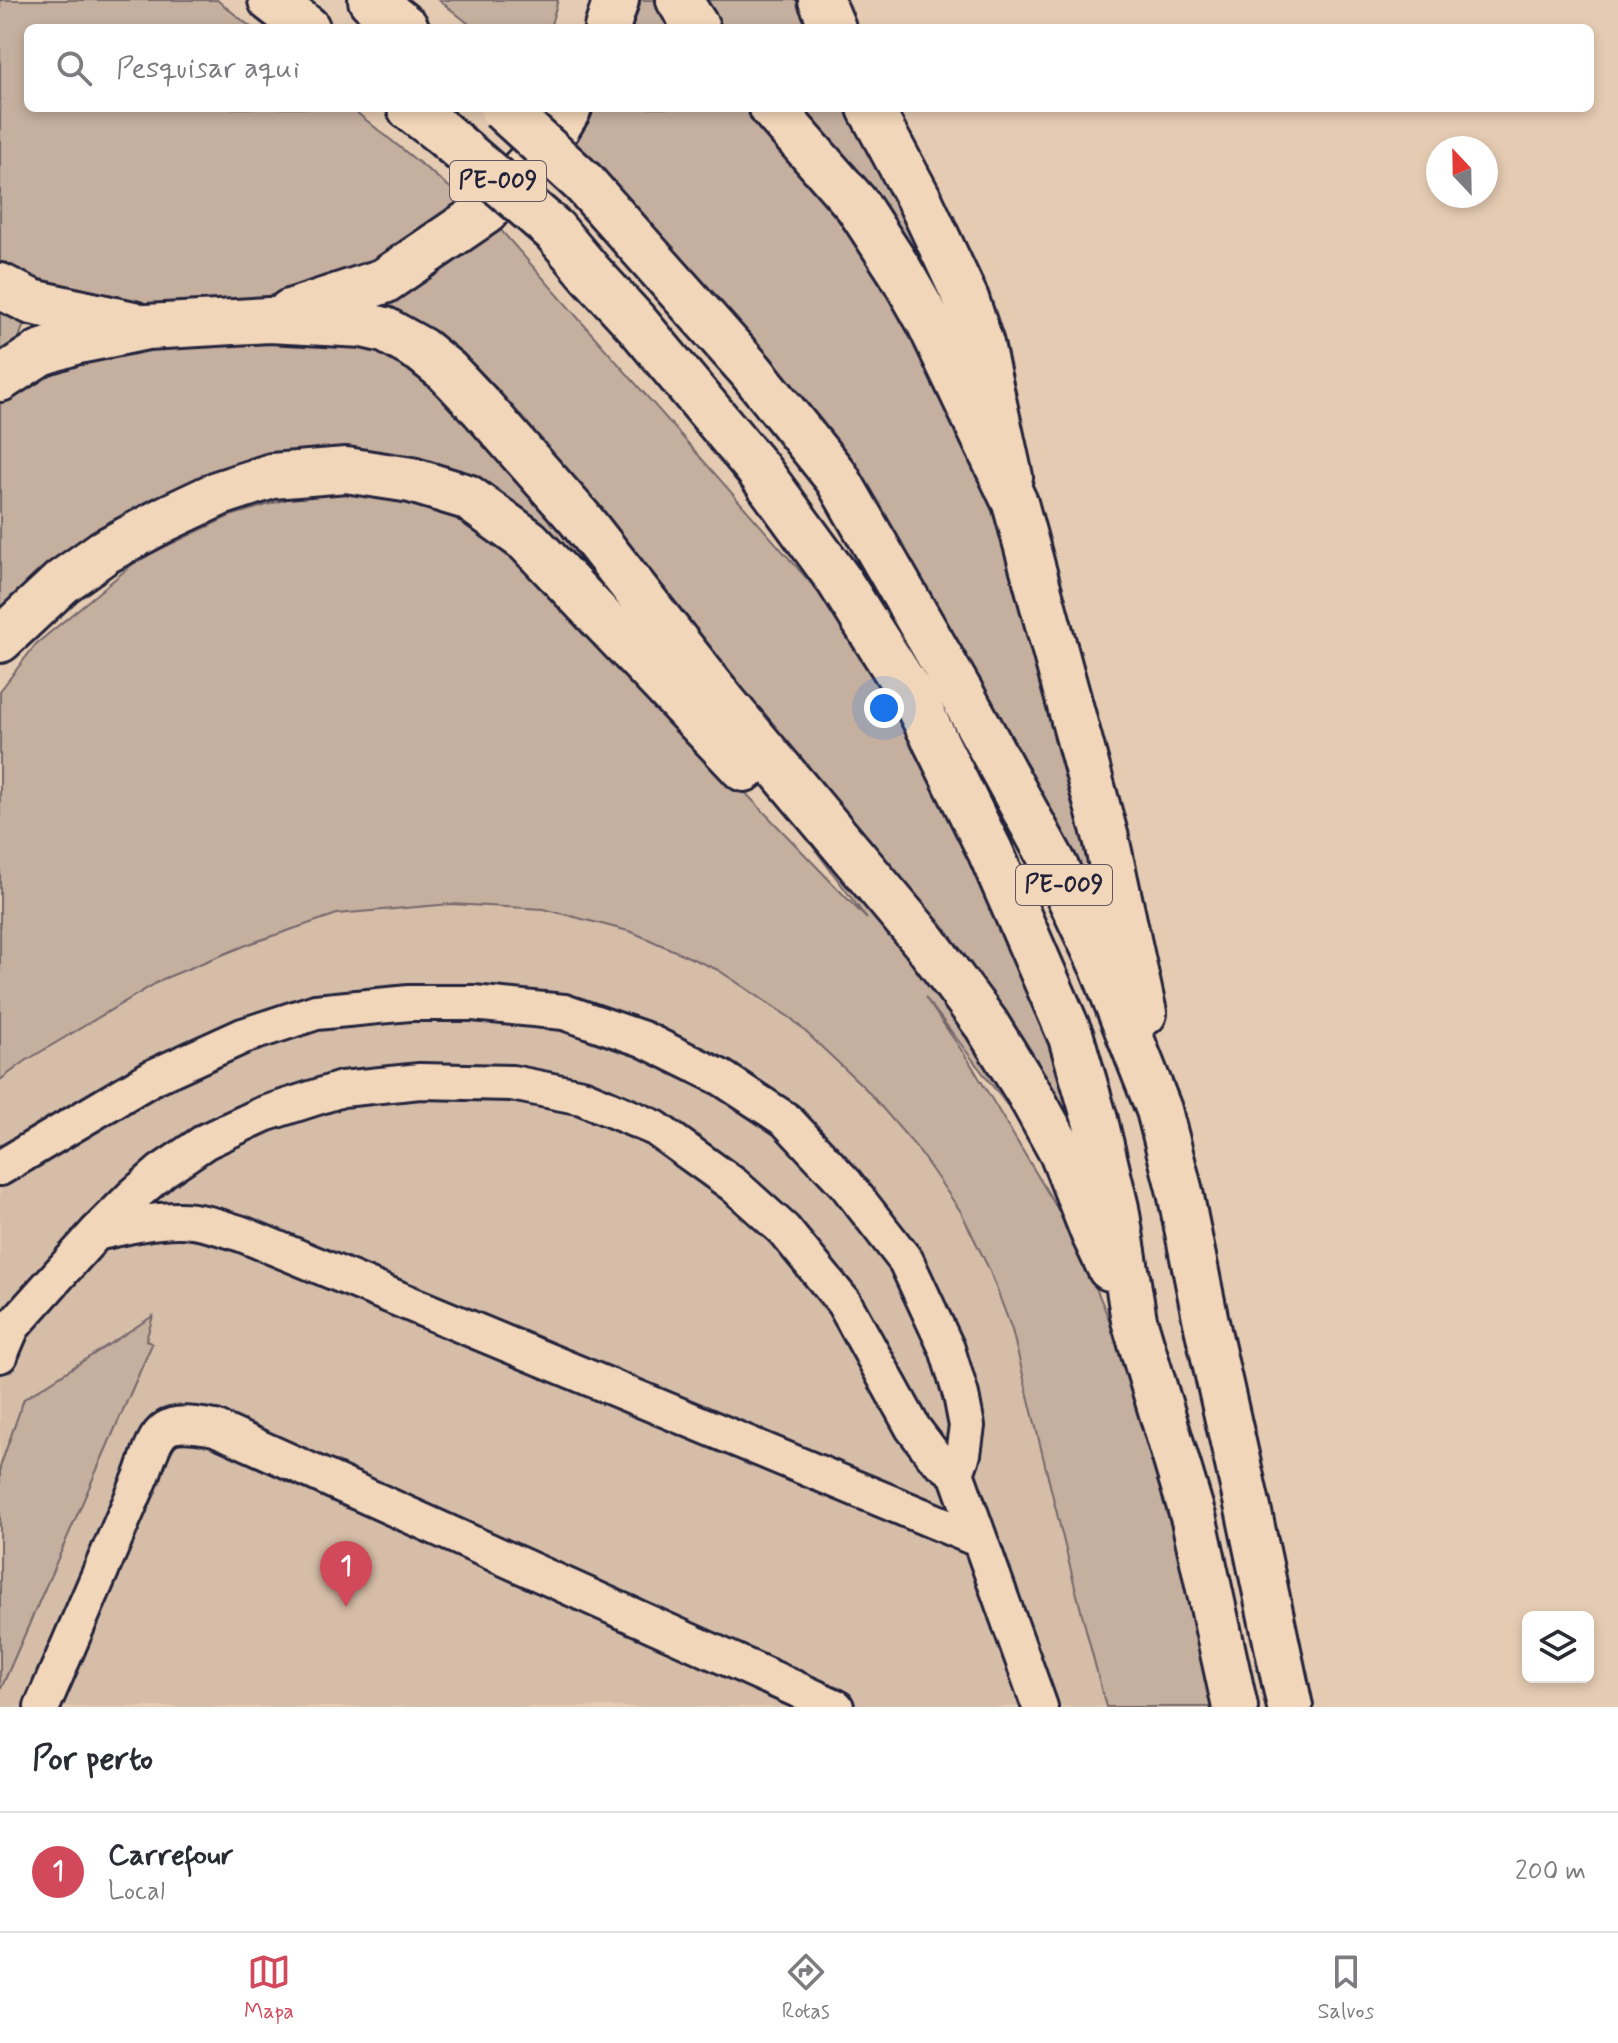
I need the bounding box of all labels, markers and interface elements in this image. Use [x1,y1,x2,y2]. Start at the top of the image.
search box [24,24,1594,112]
icon: search [52,46,96,90]
text: Pesquisar aqui [116,49,300,88]
north arrow [1426,136,1498,208]
road number: PE-009 [450,161,546,201]
your location [864,688,904,728]
road number: PE-009 [1016,865,1112,905]
pin: 1 [320,1541,372,1607]
map controls [1522,1611,1594,1683]
button: layers [1522,1611,1594,1683]
text: Por perto [32,1737,153,1782]
text: Carrefour [108,1836,234,1875]
text: 1 [52,1855,64,1889]
text: 200 m [1515,1855,1586,1889]
text: Local [108,1875,165,1909]
tab: Mapa [244,1950,294,2026]
tab: Rotas [782,1950,830,2026]
tab: Salvos [1317,1950,1374,2026]

